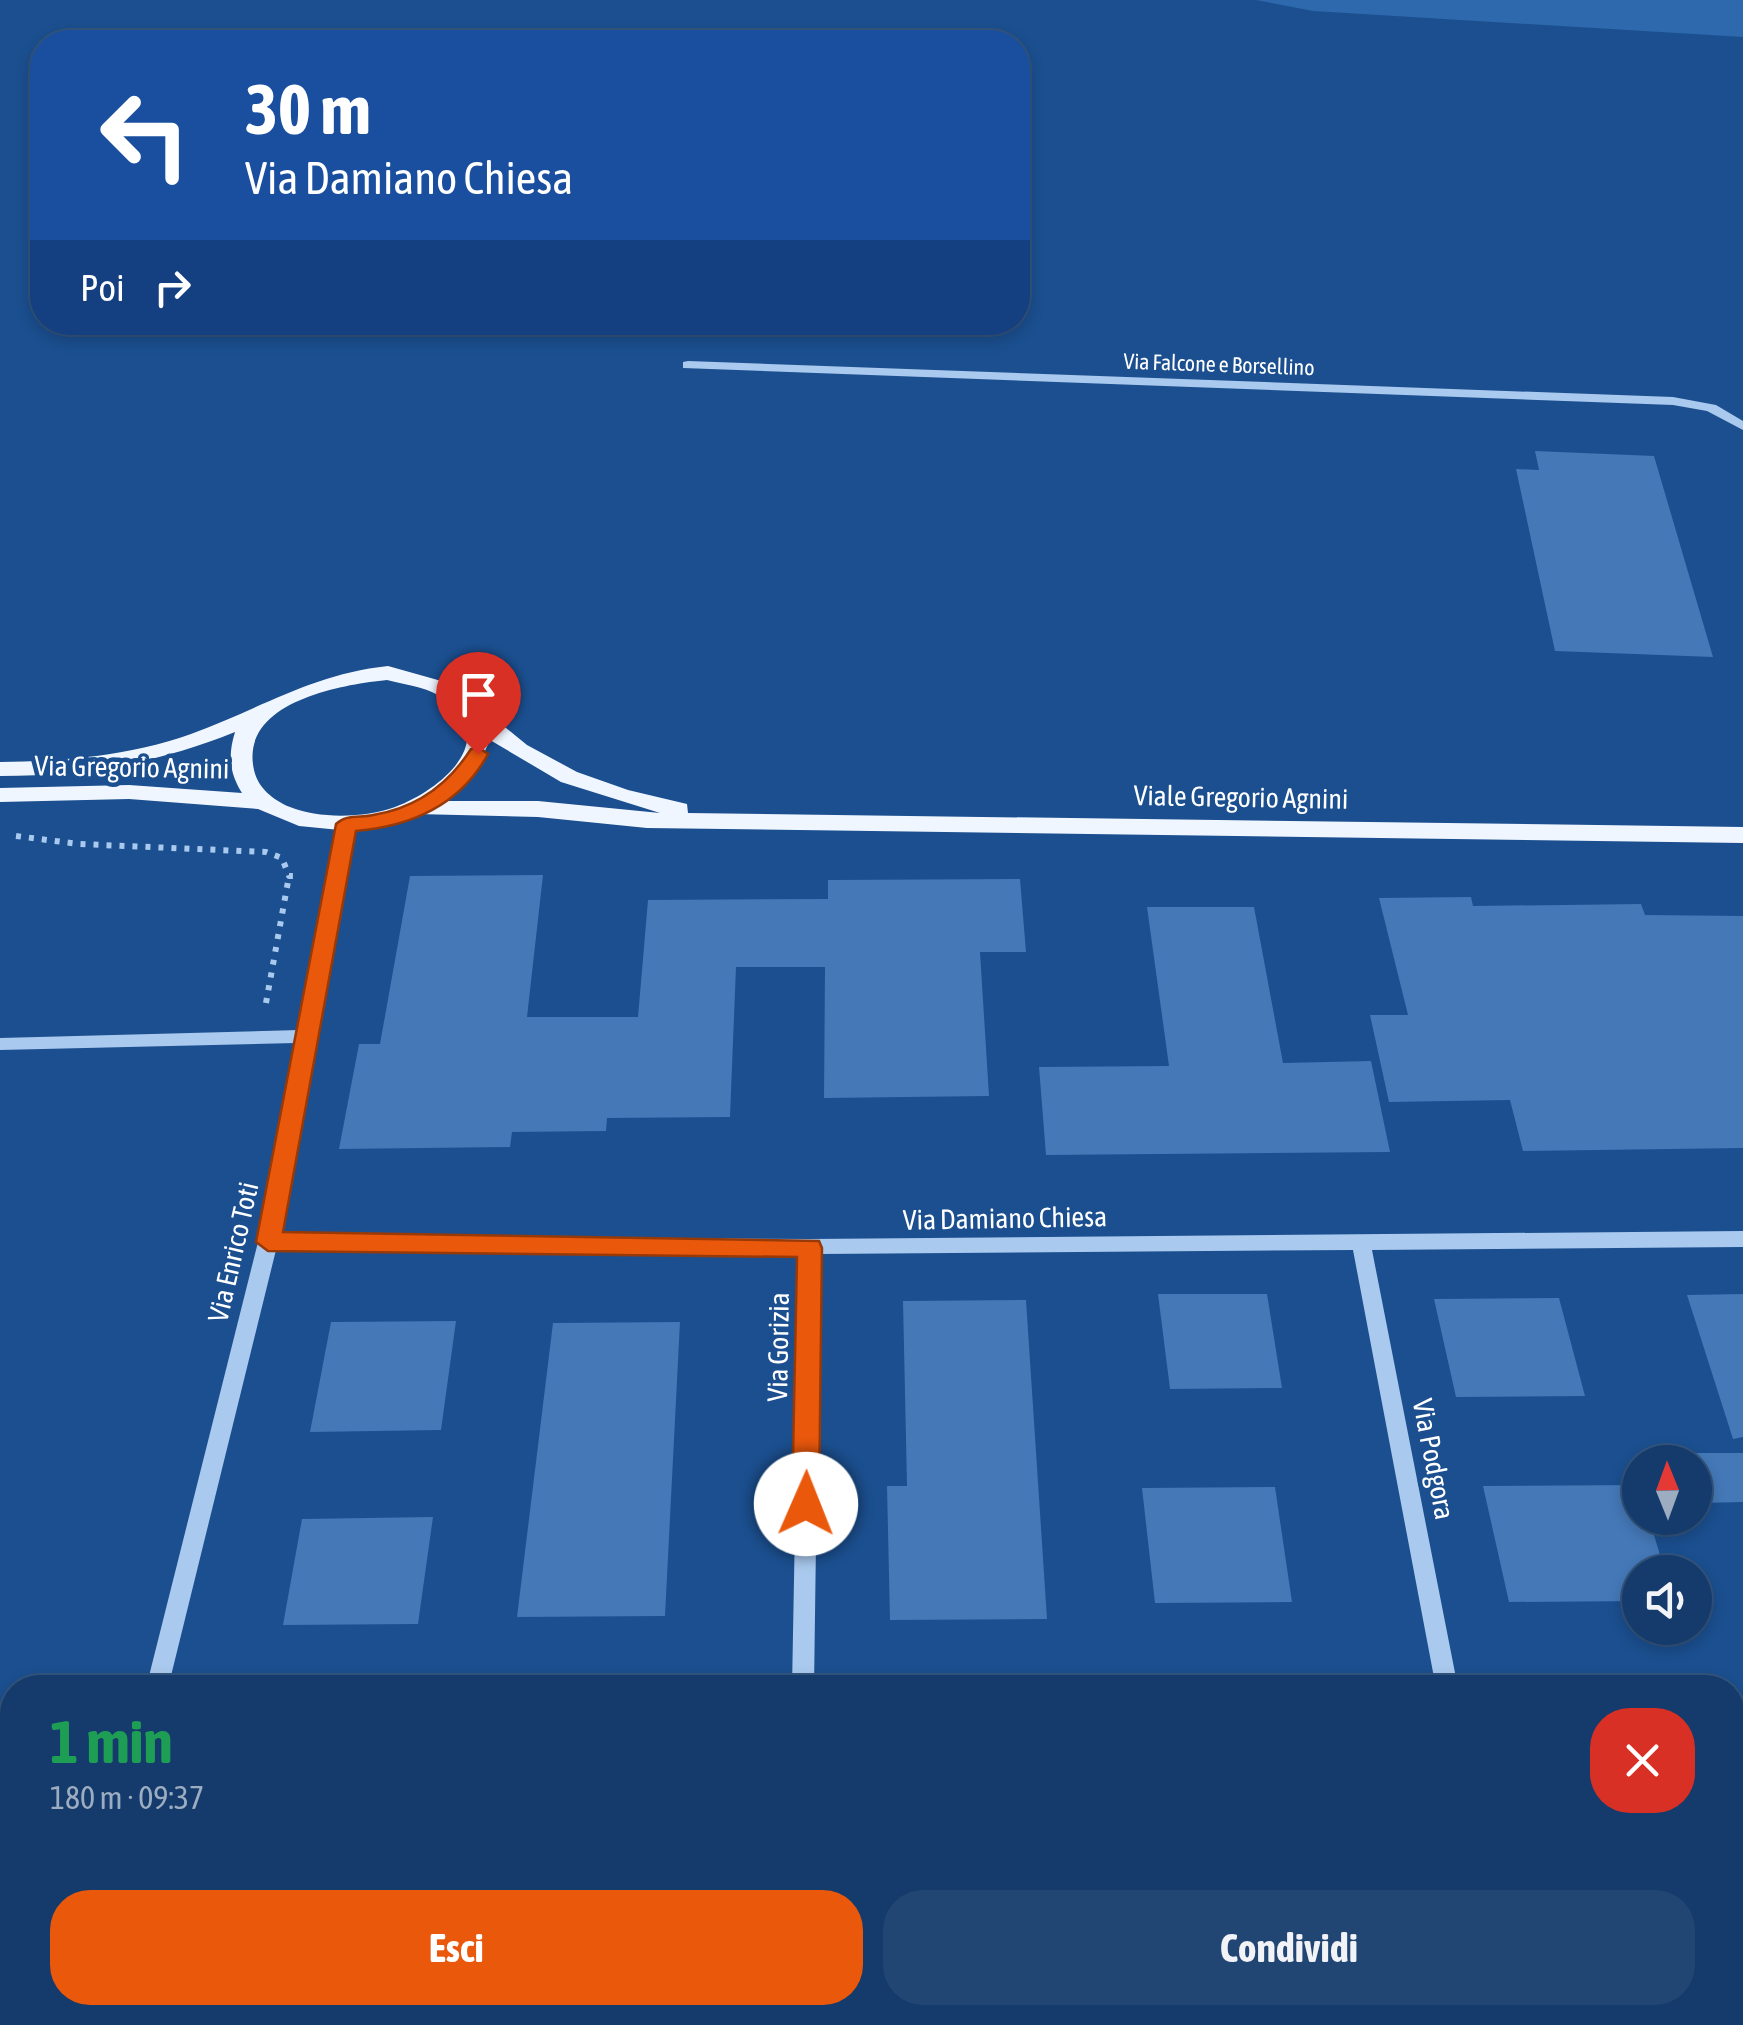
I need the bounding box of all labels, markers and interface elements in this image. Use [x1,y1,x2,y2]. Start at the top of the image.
text: 30 m [245,69,371,149]
icon: left [80,70,210,200]
text: Via Damiano Chiesa [245,152,573,204]
icon: right [145,260,200,315]
text: Poi [80,266,125,309]
street label: Via Falcone e Borsellino [1123,348,1315,380]
pin [436,652,521,755]
icon: arrive [451,667,506,722]
street label: Via Gregorio Agnini [34,749,230,785]
street label: Viale Gregorio Agnini [1133,779,1349,815]
street label: Via Enrico Toti [201,1179,265,1325]
street label: Via Damiano Chiesa [903,1200,1107,1236]
street label: Via Gorizia [761,1292,795,1402]
street label: Via Podgora [1407,1396,1461,1522]
north arrow [1622,1445,1712,1535]
map controls [1622,1445,1712,1645]
position arrow [754,1452,858,1556]
button: sound [1622,1555,1712,1645]
text: 1 min [50,1707,173,1776]
button: close [1590,1708,1695,1813]
text: 180 m · 09:37 [50,1779,204,1816]
button: Esci [50,1890,863,2005]
button: Condividi [883,1890,1695,2005]

